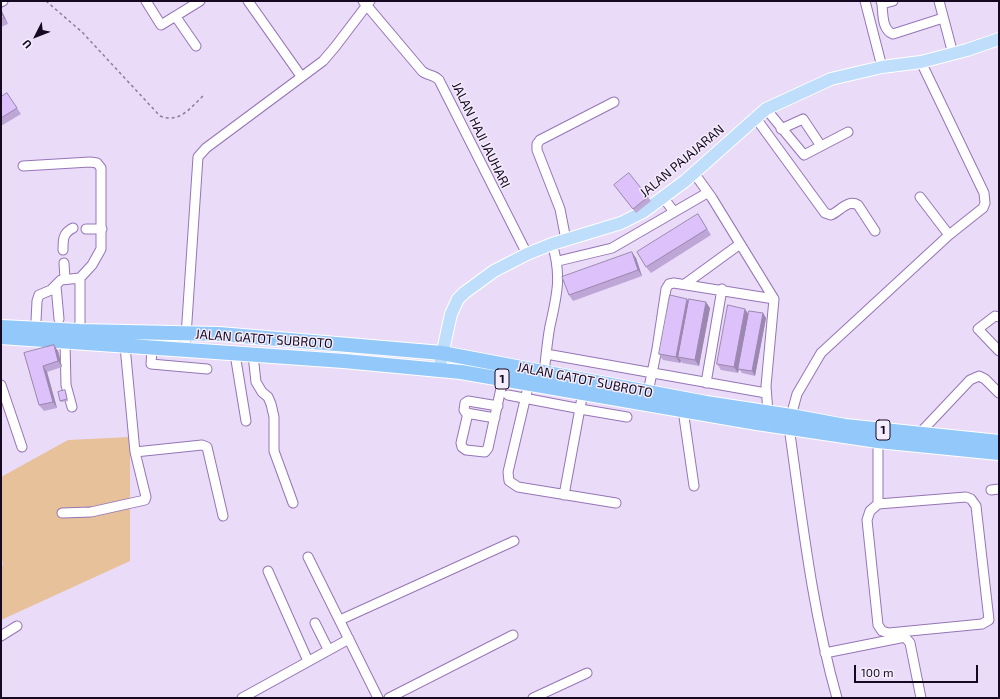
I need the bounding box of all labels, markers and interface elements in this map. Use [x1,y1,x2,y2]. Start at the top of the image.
north arrow [16,16,56,56]
text: U [19,37,34,52]
street label: JALAN HAJI JAUHARI [449,79,513,191]
street label: JALAN PAJAJARAN [637,121,727,201]
street label: JALAN GATOT SUBROTO [195,326,333,352]
street label: JALAN GATOT SUBROTO [516,359,654,401]
road number: 1 [495,369,509,389]
road number: 1 [876,420,890,440]
scale bar [856,657,980,683]
text: 100 m [861,665,893,679]

